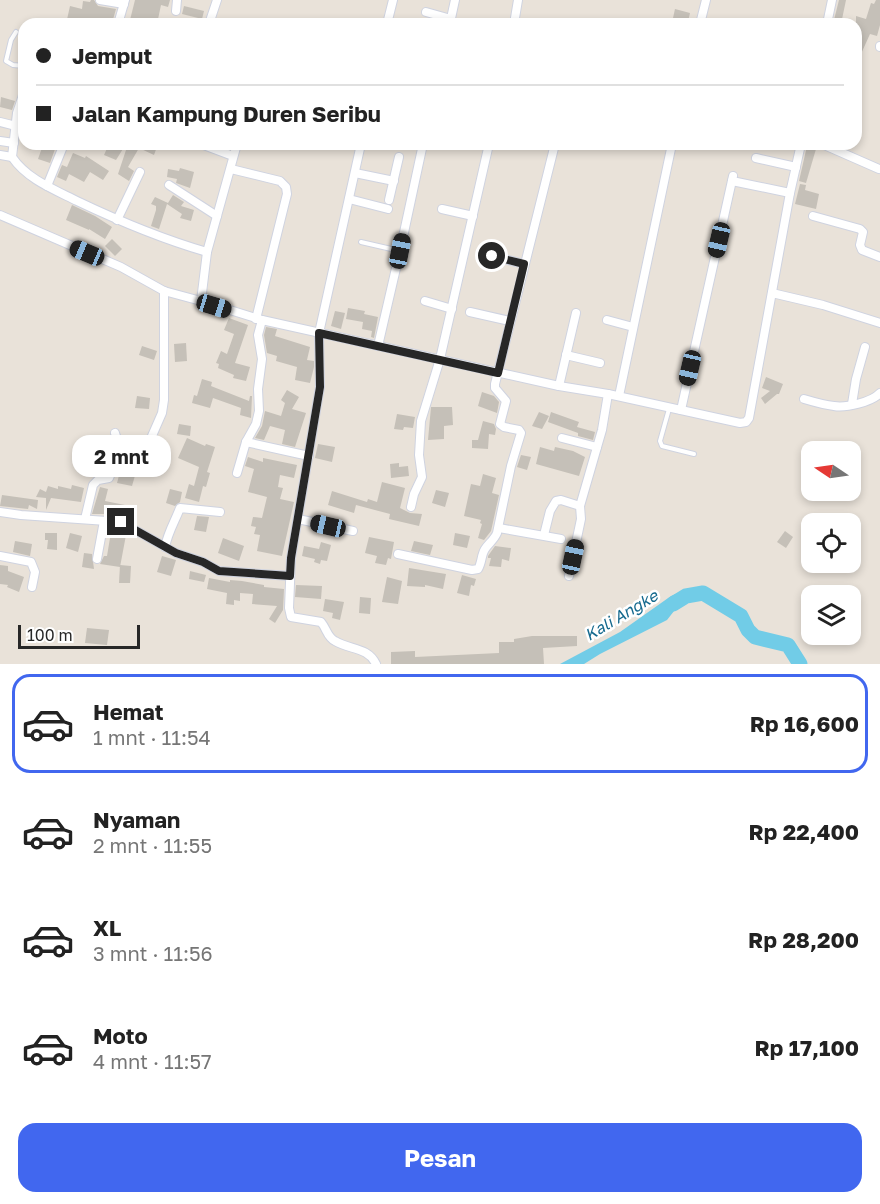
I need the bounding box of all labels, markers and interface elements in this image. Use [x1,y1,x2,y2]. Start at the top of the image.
text: Jemput [72,42,152,69]
text: Jalan Kampung Duren Seribu [72,100,381,127]
car [706,220,732,260]
car [388,232,412,270]
car [67,238,107,268]
route start [478,242,505,269]
car [194,292,234,320]
car [677,348,703,388]
callout: 2 mnt [72,435,170,477]
north arrow [801,441,861,501]
map controls [801,441,861,645]
text: 2 mnt [94,444,149,468]
route end [107,508,134,535]
car [308,513,348,539]
button: locate [801,513,861,573]
car [560,538,586,576]
water label: Kali Angke [581,584,663,645]
button: layers [801,585,861,645]
scale bar [18,622,140,650]
text: 100 m [27,625,73,645]
icon: car [21,697,75,751]
text: Hemat [93,698,164,725]
text: Rp 16,600 [750,710,859,737]
text: 1 mnt · 11:54 [93,725,211,749]
icon: car [21,805,75,859]
text: Nyaman [93,806,180,833]
text: Rp 22,400 [748,818,859,845]
text: 2 mnt · 11:55 [93,833,212,857]
icon: car [21,913,75,967]
text: XL [93,914,121,941]
text: Rp 28,200 [748,926,859,953]
text: 3 mnt · 11:56 [93,941,213,965]
icon: car [21,1021,75,1075]
text: Moto [93,1022,148,1049]
text: Rp 17,100 [754,1034,859,1061]
text: 4 mnt · 11:57 [93,1049,212,1073]
button: Pesan [18,1123,862,1192]

